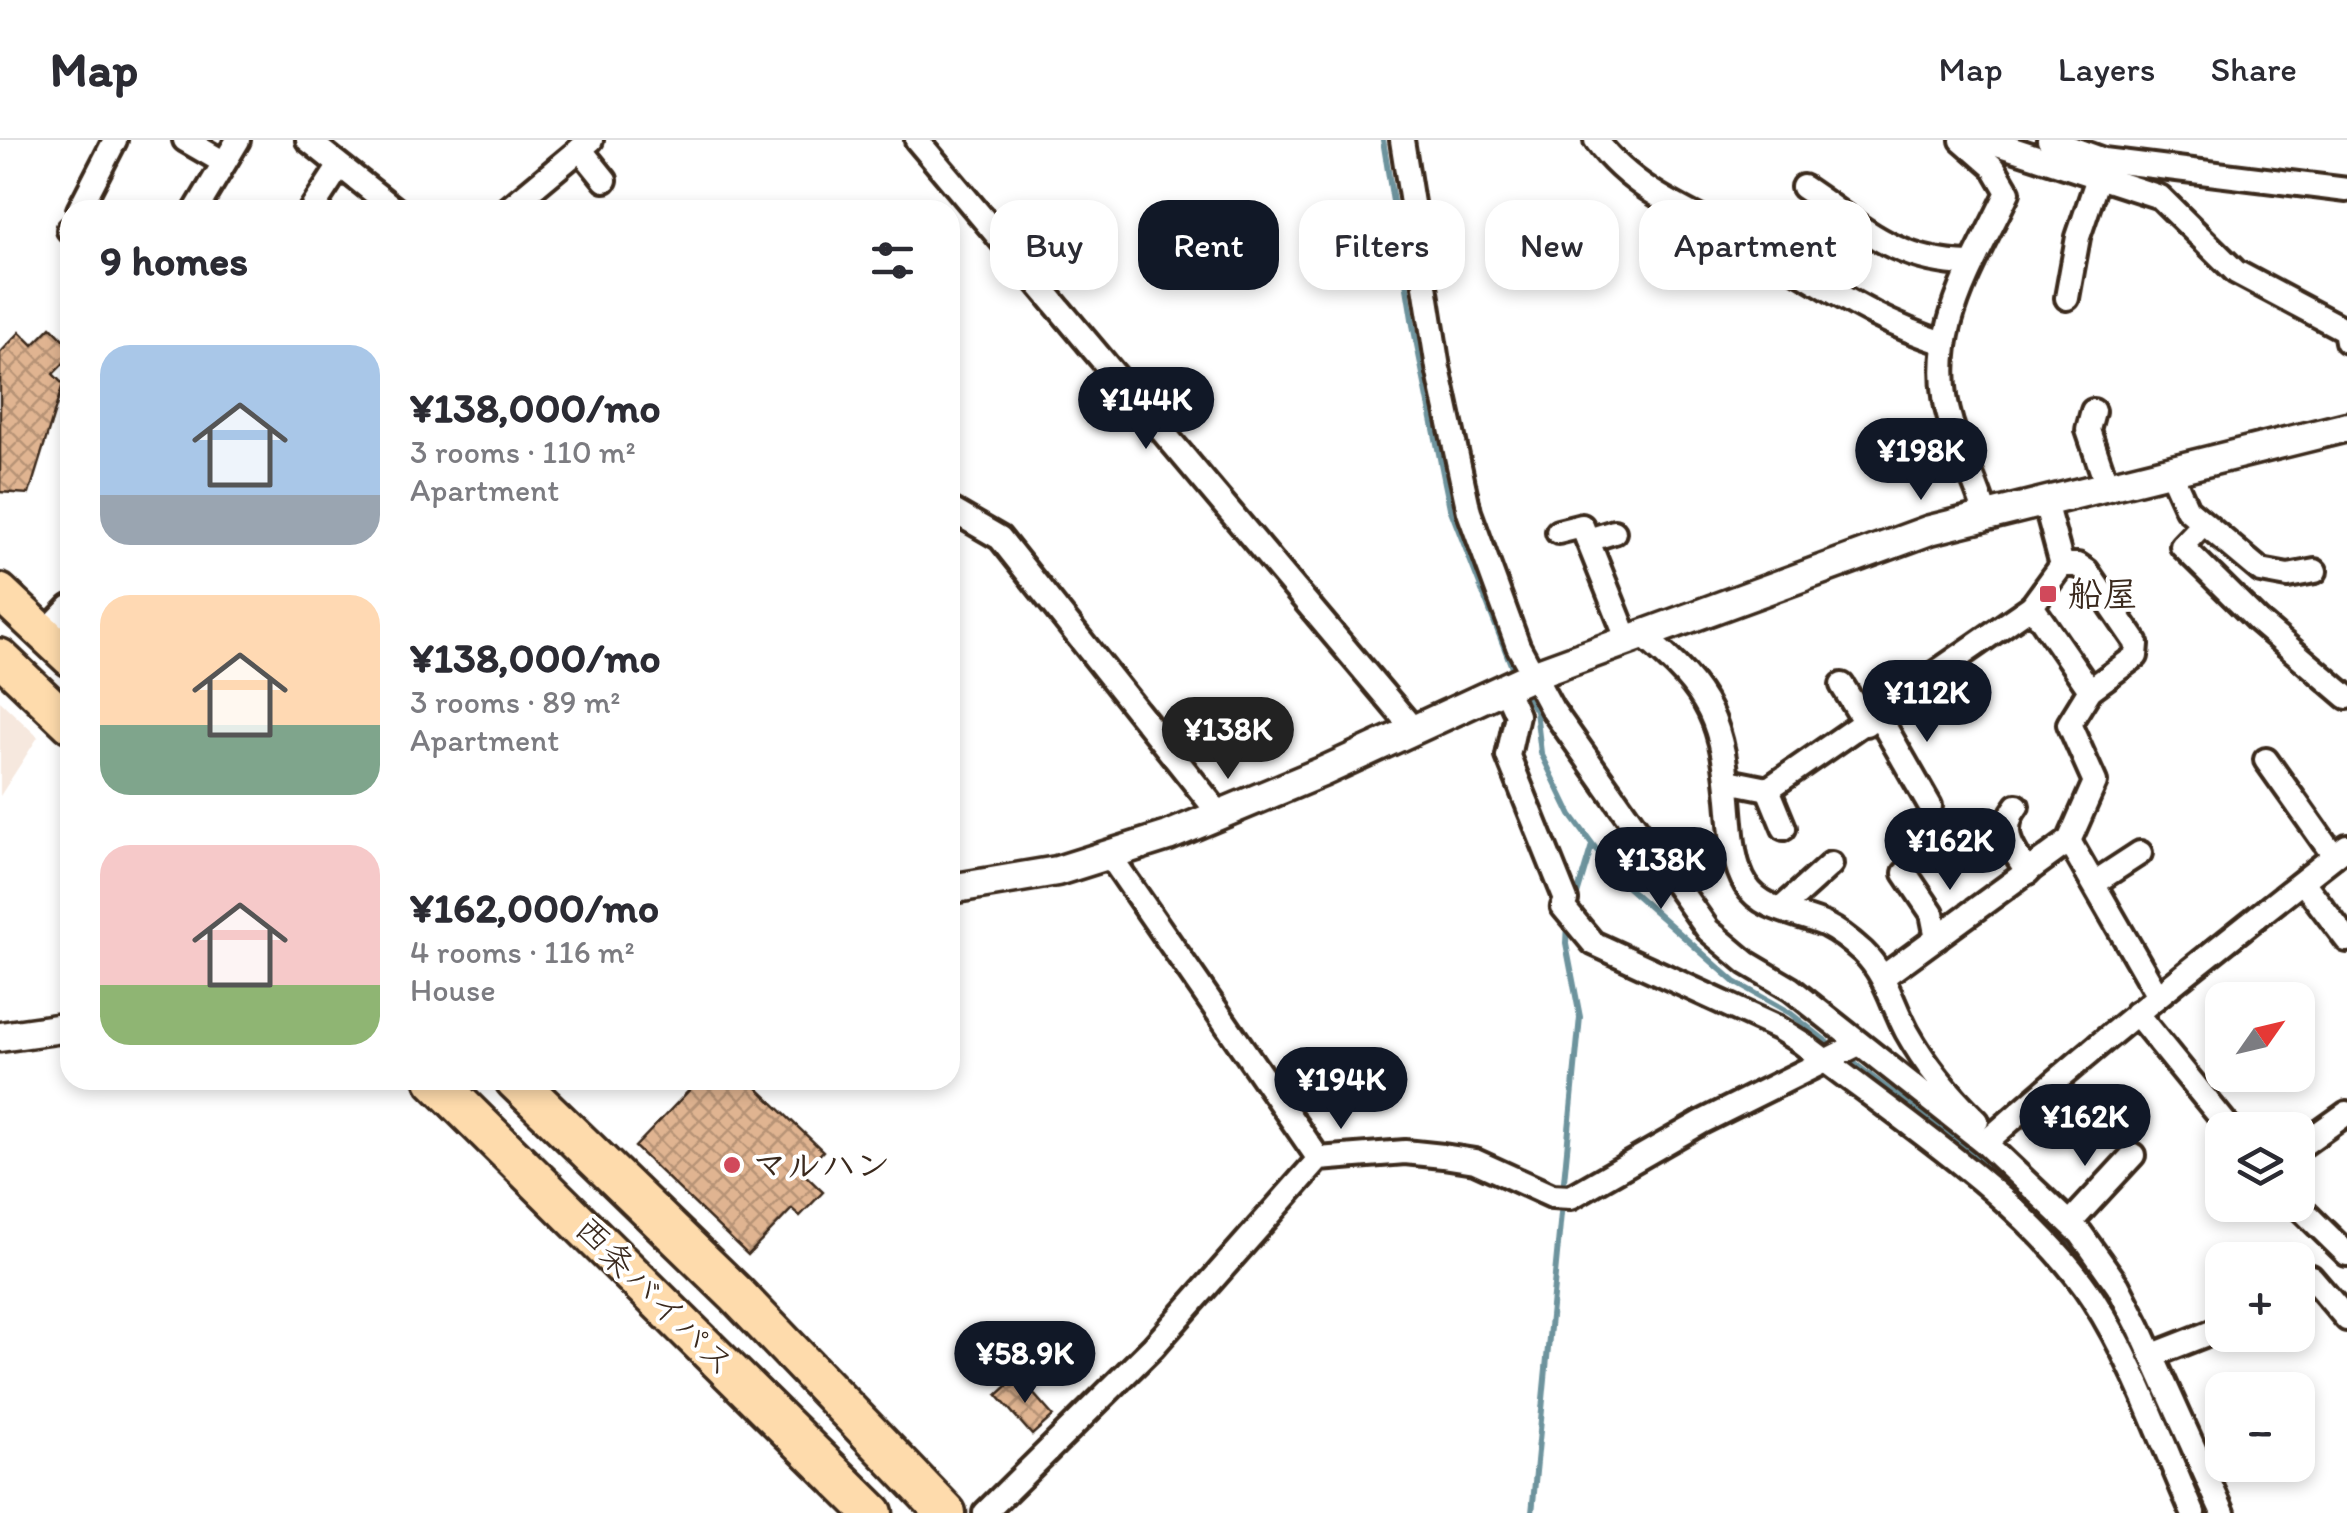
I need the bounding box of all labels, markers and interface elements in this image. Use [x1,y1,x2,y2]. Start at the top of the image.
text: Map [50,40,138,98]
text: Map [1939,48,2003,90]
text: Layers [2058,48,2155,90]
text: Share [2210,48,2297,90]
chip: Buy [990,200,1118,290]
chip: Rent [1138,200,1279,290]
chip: Filters [1299,200,1465,290]
chip: New [1485,200,1619,290]
chip: Apartment [1639,200,1872,290]
icon: filters [865,233,920,288]
text: 9 homes [100,235,248,286]
pin: ¥144K [1076,367,1216,452]
text: ¥144K [1100,380,1192,418]
text: ¥138,000/mo [410,382,661,433]
icon: home [180,385,300,505]
pin: ¥198K [1851,418,1991,503]
text: ¥198K [1877,431,1965,469]
text: 3 rooms · 110 m² [410,433,636,471]
text: Apartment [410,471,559,509]
place label: 船屋 [2068,573,2138,615]
marker: 船屋 [2037,583,2059,605]
text: ¥138,000/mo [410,632,661,683]
icon: home [180,635,300,755]
pin: ¥112K [1857,660,1997,745]
text: ¥112K [1885,673,1969,711]
text: 3 rooms · 89 m² [410,683,621,721]
pin: ¥138K [1158,697,1298,782]
text: ¥138K [1184,710,1272,748]
text: Apartment [410,721,559,759]
pin: ¥162K [1880,808,2020,893]
text: ¥162K [1907,821,1993,859]
pin: ¥138K [1591,827,1731,912]
text: ¥138K [1617,840,1705,878]
text: ¥162,000/mo [410,882,659,933]
icon: home [180,885,300,1005]
text: 4 rooms · 116 m² [410,933,635,971]
text: House [410,971,496,1009]
north arrow [2205,982,2315,1092]
map controls [2205,982,2315,1482]
pin: ¥194K [1271,1047,1411,1132]
text: ¥194K [1296,1060,1386,1098]
pin: ¥162K [2015,1084,2155,1169]
text: ¥162K [2042,1097,2128,1135]
button: layers [2205,1112,2315,1222]
place label: マルハン [752,1144,891,1186]
marker: マルハン [721,1154,743,1176]
street label: 西条バイパス [566,1207,744,1385]
button: + [2205,1242,2315,1352]
pin: ¥58.9K [944,1321,1106,1406]
text: ¥58.9K [976,1334,1074,1372]
button: − [2205,1372,2315,1482]

